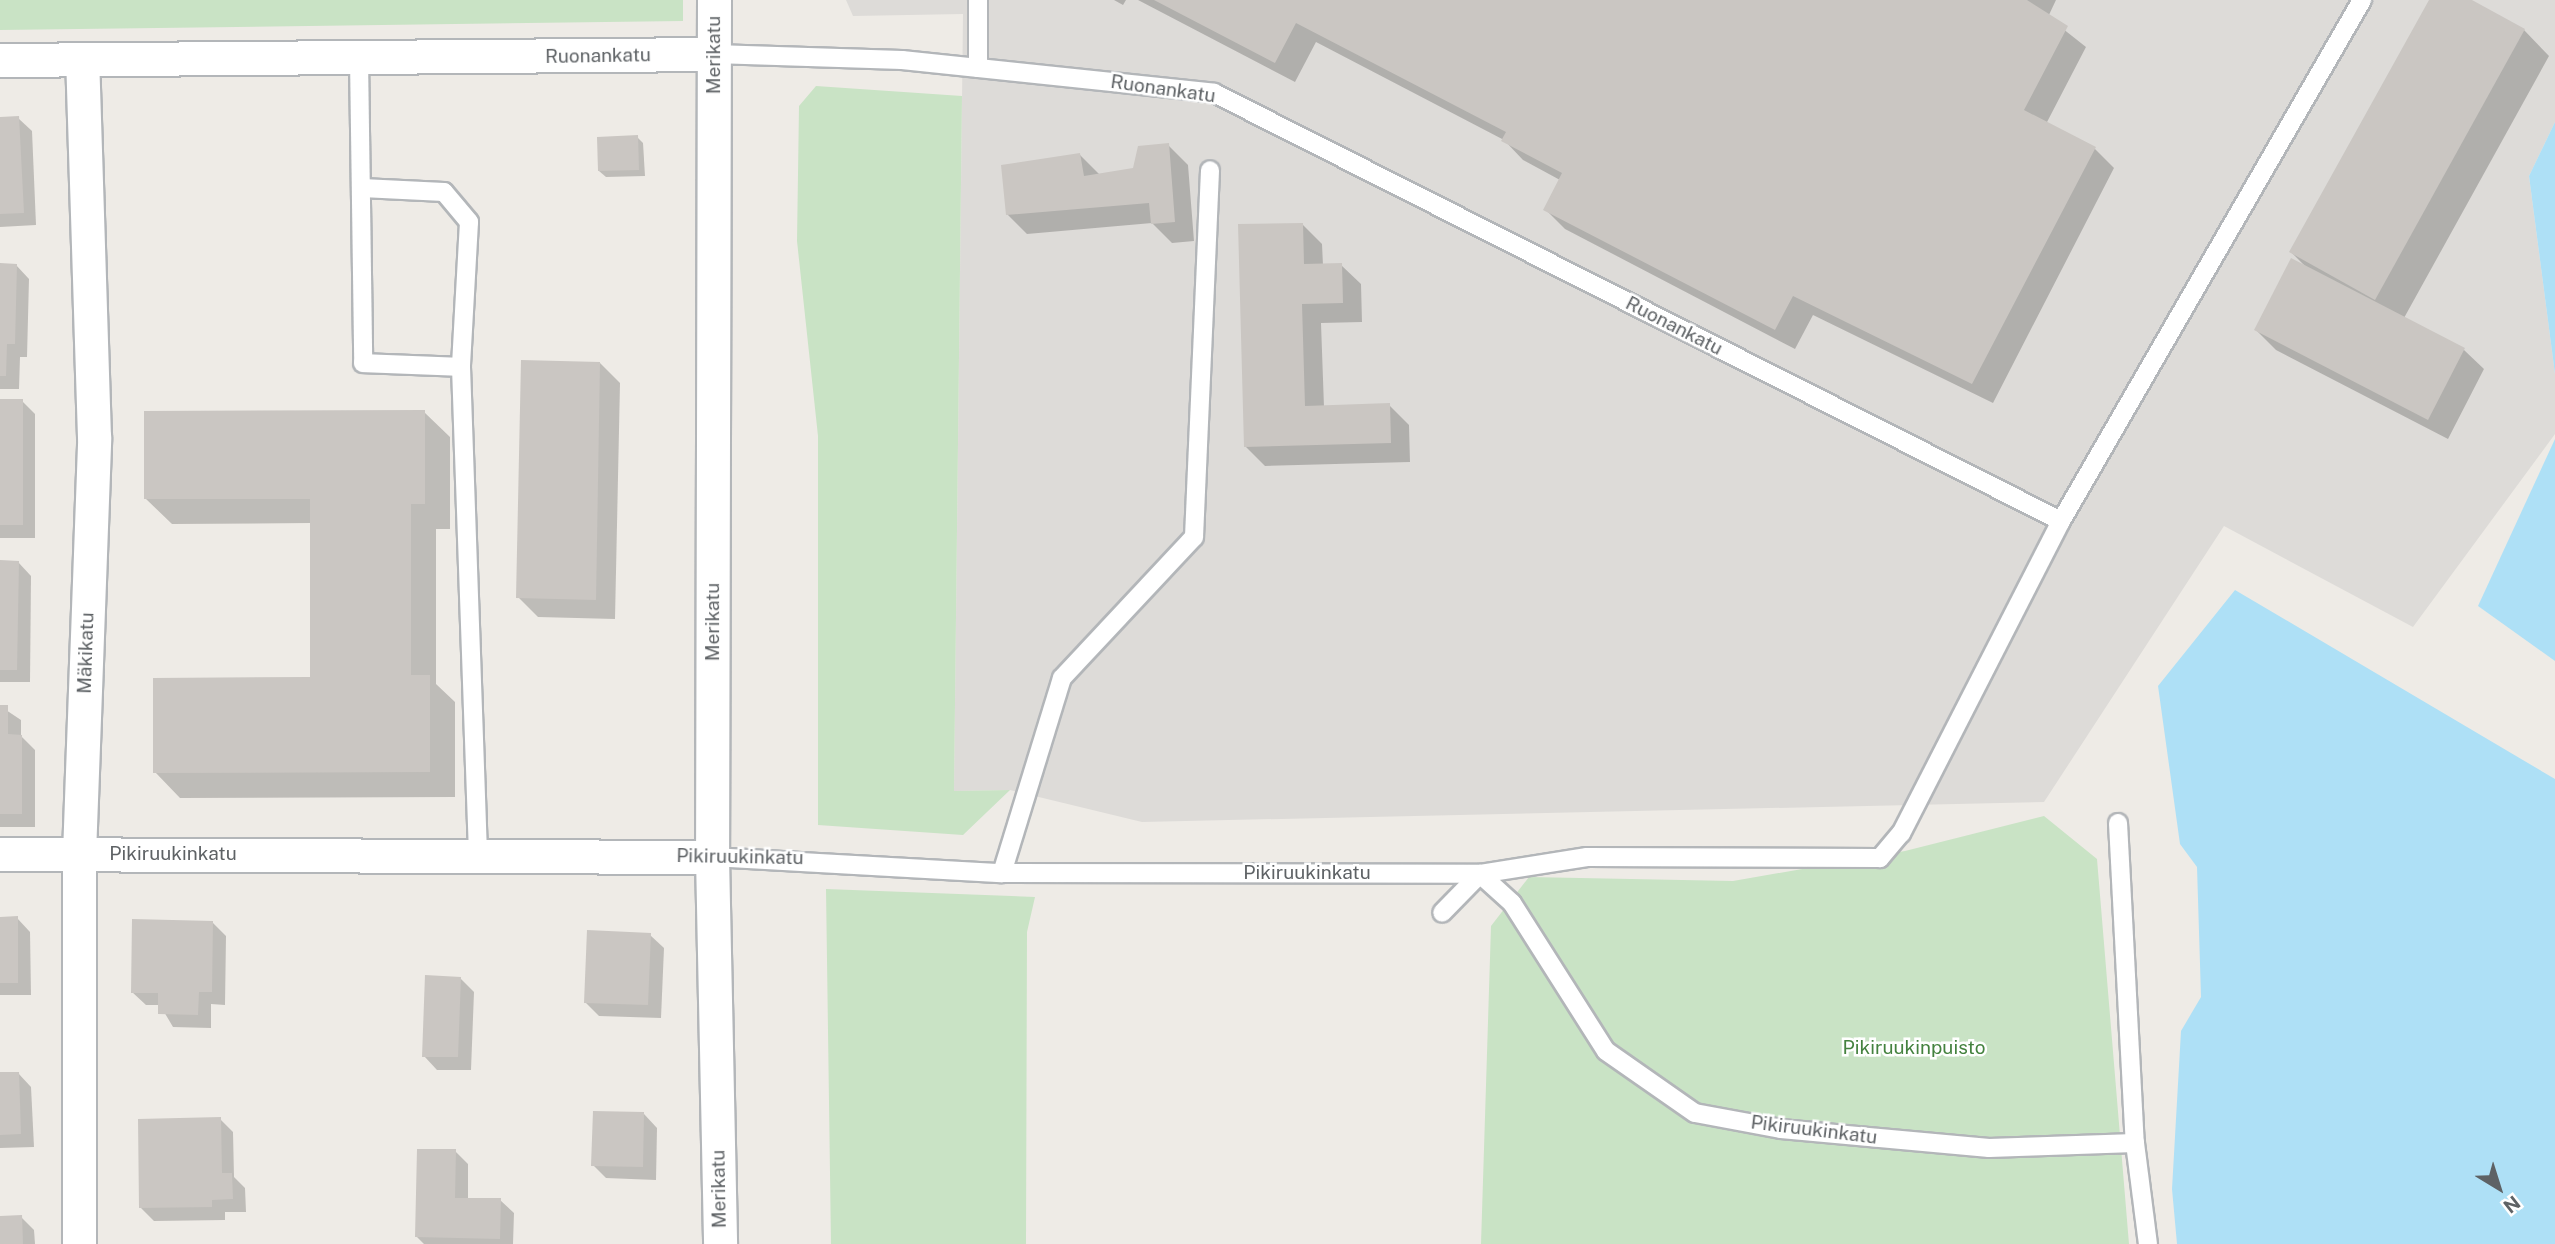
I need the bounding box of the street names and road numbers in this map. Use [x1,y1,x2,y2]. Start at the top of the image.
street label: Merikatu [703,16,725,94]
street label: Ruonankatu [545,44,651,68]
street label: Ruonankatu [1109,70,1217,108]
street label: Ruonankatu [1622,292,1726,360]
street label: Merikatu [702,583,724,661]
street label: Mäkikatu [73,612,99,694]
street label: Pikiruukinkatu [109,843,237,865]
street label: Pikiruukinkatu [676,844,804,870]
street label: Pikiruukinkatu [1243,862,1371,884]
street label: Pikiruukinkatu [1749,1111,1879,1149]
street label: Merikatu [707,1150,731,1228]

